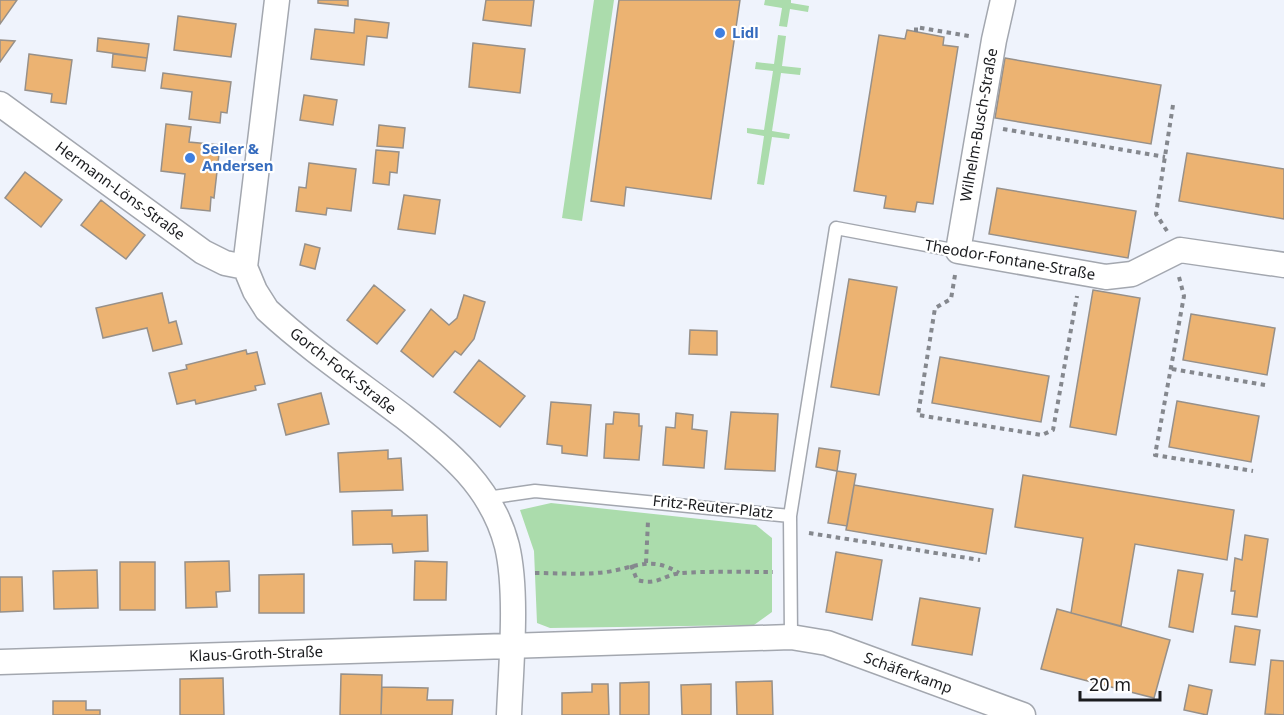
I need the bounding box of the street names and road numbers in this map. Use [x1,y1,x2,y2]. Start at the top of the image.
street label: Wilhelm-Busch-Straße [955,46,1001,203]
street label: Hermann-Löns-Straße [52,136,189,244]
street label: Theodor-Fontane-Straße [923,234,1097,284]
street label: Gorch-Fock-Straße [286,322,401,418]
street label: Fritz-Reuter-Platz [652,490,774,522]
street label: Klaus-Groth-Straße [189,641,323,665]
street label: Schäferkamp [861,647,955,697]

